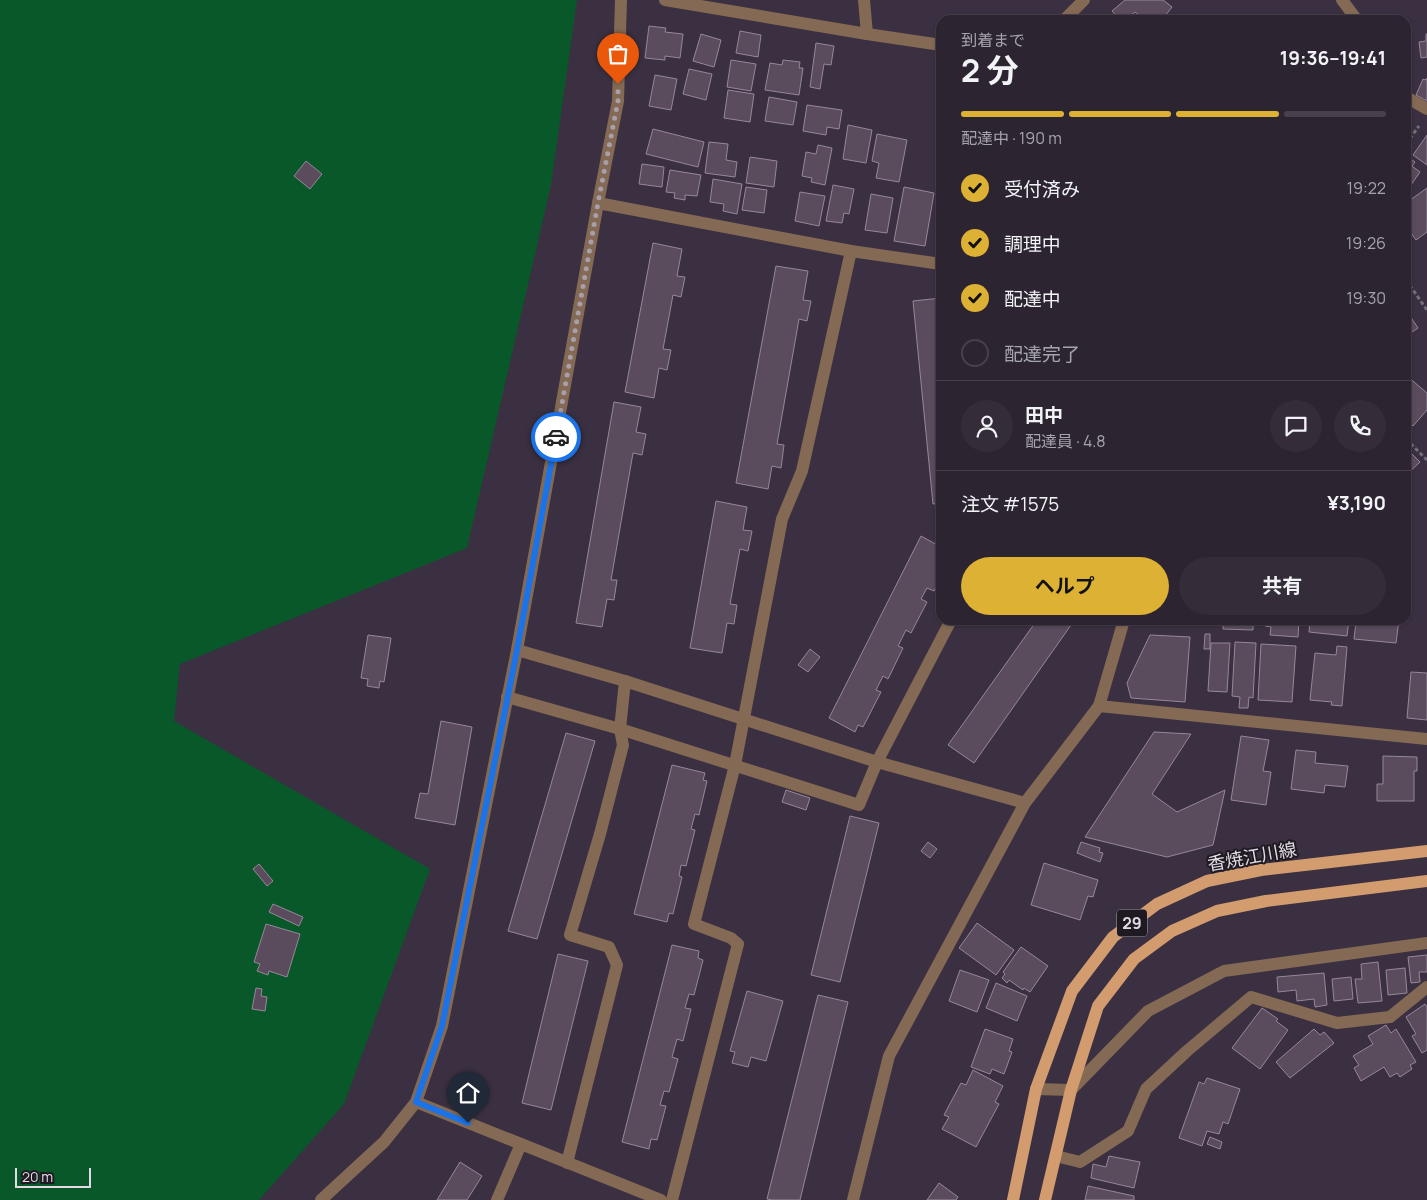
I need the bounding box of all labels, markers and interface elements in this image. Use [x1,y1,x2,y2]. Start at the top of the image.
text: 到着まで [961,29,1025,51]
pin [597,33,639,84]
icon: bag [604,40,632,68]
text: 19:36–19:41 [1280,45,1386,71]
text: 2 分 [961,48,1018,92]
text: 配達中 · 190 m [961,127,1062,149]
icon: check [961,174,989,202]
text: 受付済み [1004,176,1080,202]
text: 19:22 [1347,177,1386,199]
icon: check [961,229,989,257]
text: 調理中 [1004,231,1061,257]
text: 19:26 [1346,232,1386,254]
icon: check [961,284,989,312]
text: 配達中 [1004,286,1061,312]
text: 19:30 [1346,287,1386,309]
text: 配達完了 [1004,341,1080,367]
button: person [961,400,1013,452]
button: chat [1270,400,1322,452]
button: phone [1334,400,1386,452]
text: 田中 [1025,402,1063,428]
courier [531,412,581,462]
icon: car [542,423,570,451]
text: 配達員 · 4.8 [1025,430,1105,452]
text: ¥3,190 [1327,490,1386,516]
text: 注文 #1575 [961,491,1059,517]
button: ヘルプ [961,557,1169,615]
button: 共有 [1179,557,1386,615]
street label: 香焼江川線 [1205,836,1298,876]
road number: 29 [1117,910,1147,936]
pin [447,1072,489,1123]
icon: home [454,1079,482,1107]
scale bar [15,1165,91,1188]
text: 20 m [22,1167,53,1186]

